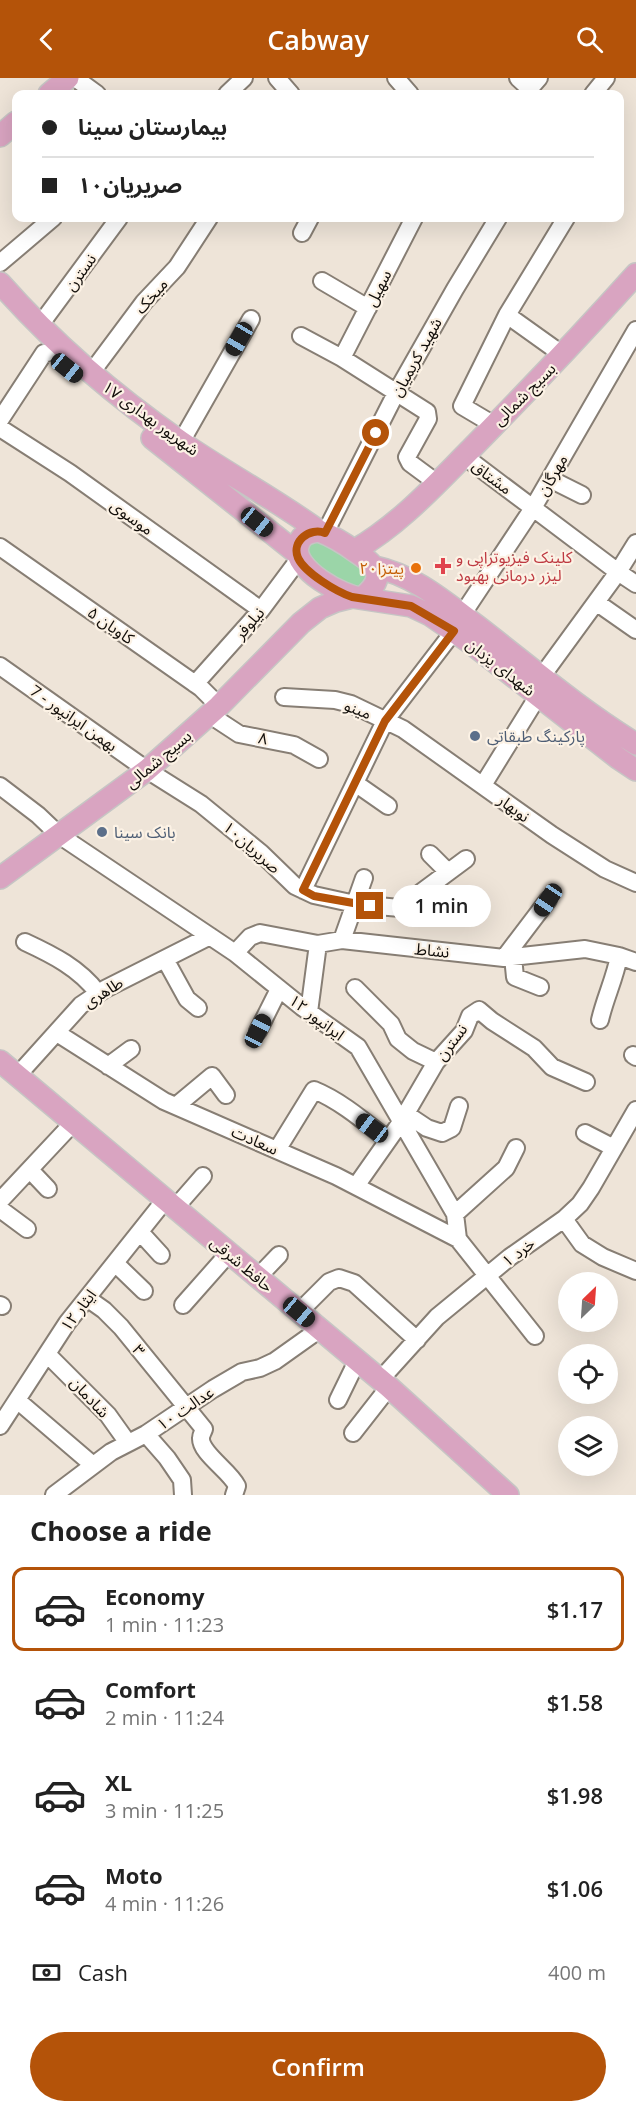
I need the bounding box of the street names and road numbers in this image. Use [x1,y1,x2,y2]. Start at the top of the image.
street label: نسترن [59,249,101,295]
street label: سهیل [360,266,396,310]
street label: میخک [130,274,172,318]
street label: شهید کریمیان [385,313,447,401]
street label: بسیج شمالی [488,358,562,432]
street label: ۱۷ شهریور بهداری [98,376,204,460]
street label: مهرگان [531,450,573,500]
street label: مشتاق [467,455,517,499]
street label: موسوی [106,494,158,540]
street label: کاویان ۵ [83,601,139,649]
street label: نیلوفر [228,602,269,645]
street label: شهدای یزدان [462,633,540,701]
street label: بهمن ایرانپور - 7 [26,680,122,756]
street label: مینو [341,694,375,724]
street label: بسیج شمالی [120,725,197,795]
street label: ۸ [257,726,269,750]
street label: نوبهار [493,788,535,827]
street label: صریریان۱۰ [218,816,286,878]
street label: نشاط [413,937,451,963]
street label: طاهری [79,971,127,1013]
street label: ایرانپور ۱۲ [285,989,349,1045]
street label: نسترن [430,1019,472,1065]
street label: سعادت [228,1120,282,1160]
street label: حافظ شرقی [206,1231,278,1297]
street label: خرد ۱ [497,1232,539,1272]
street label: ایثار ۱۲ [55,1284,101,1336]
street label: ۳ [128,1340,150,1360]
street label: شادمان [65,1372,115,1422]
street label: عدالت ۱۰ [152,1381,218,1435]

